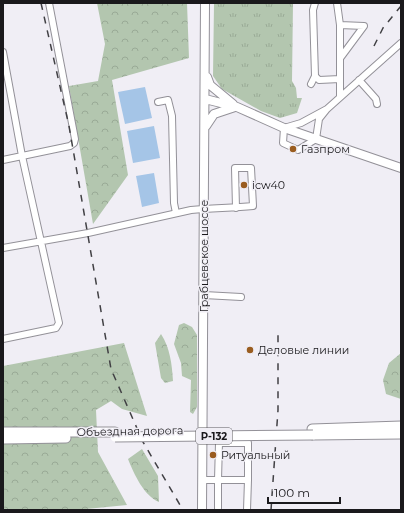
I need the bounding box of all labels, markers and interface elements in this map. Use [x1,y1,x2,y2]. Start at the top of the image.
place label: Газпром [301,142,350,156]
marker: Газпром [288,144,298,154]
place label: icw40 [252,178,285,192]
marker: icw40 [239,180,249,190]
street label: Грабцевское шоссе [197,200,211,312]
place label: Деловые линии [258,343,349,357]
marker: Деловые линии [245,345,255,355]
street label: Объездная дорога [76,423,184,439]
road number: Р-132 [196,428,232,444]
place label: Ритуальный [221,448,290,462]
marker: Ритуальный [208,450,218,460]
scale bar [268,479,340,505]
text: 100 m [274,485,310,500]

